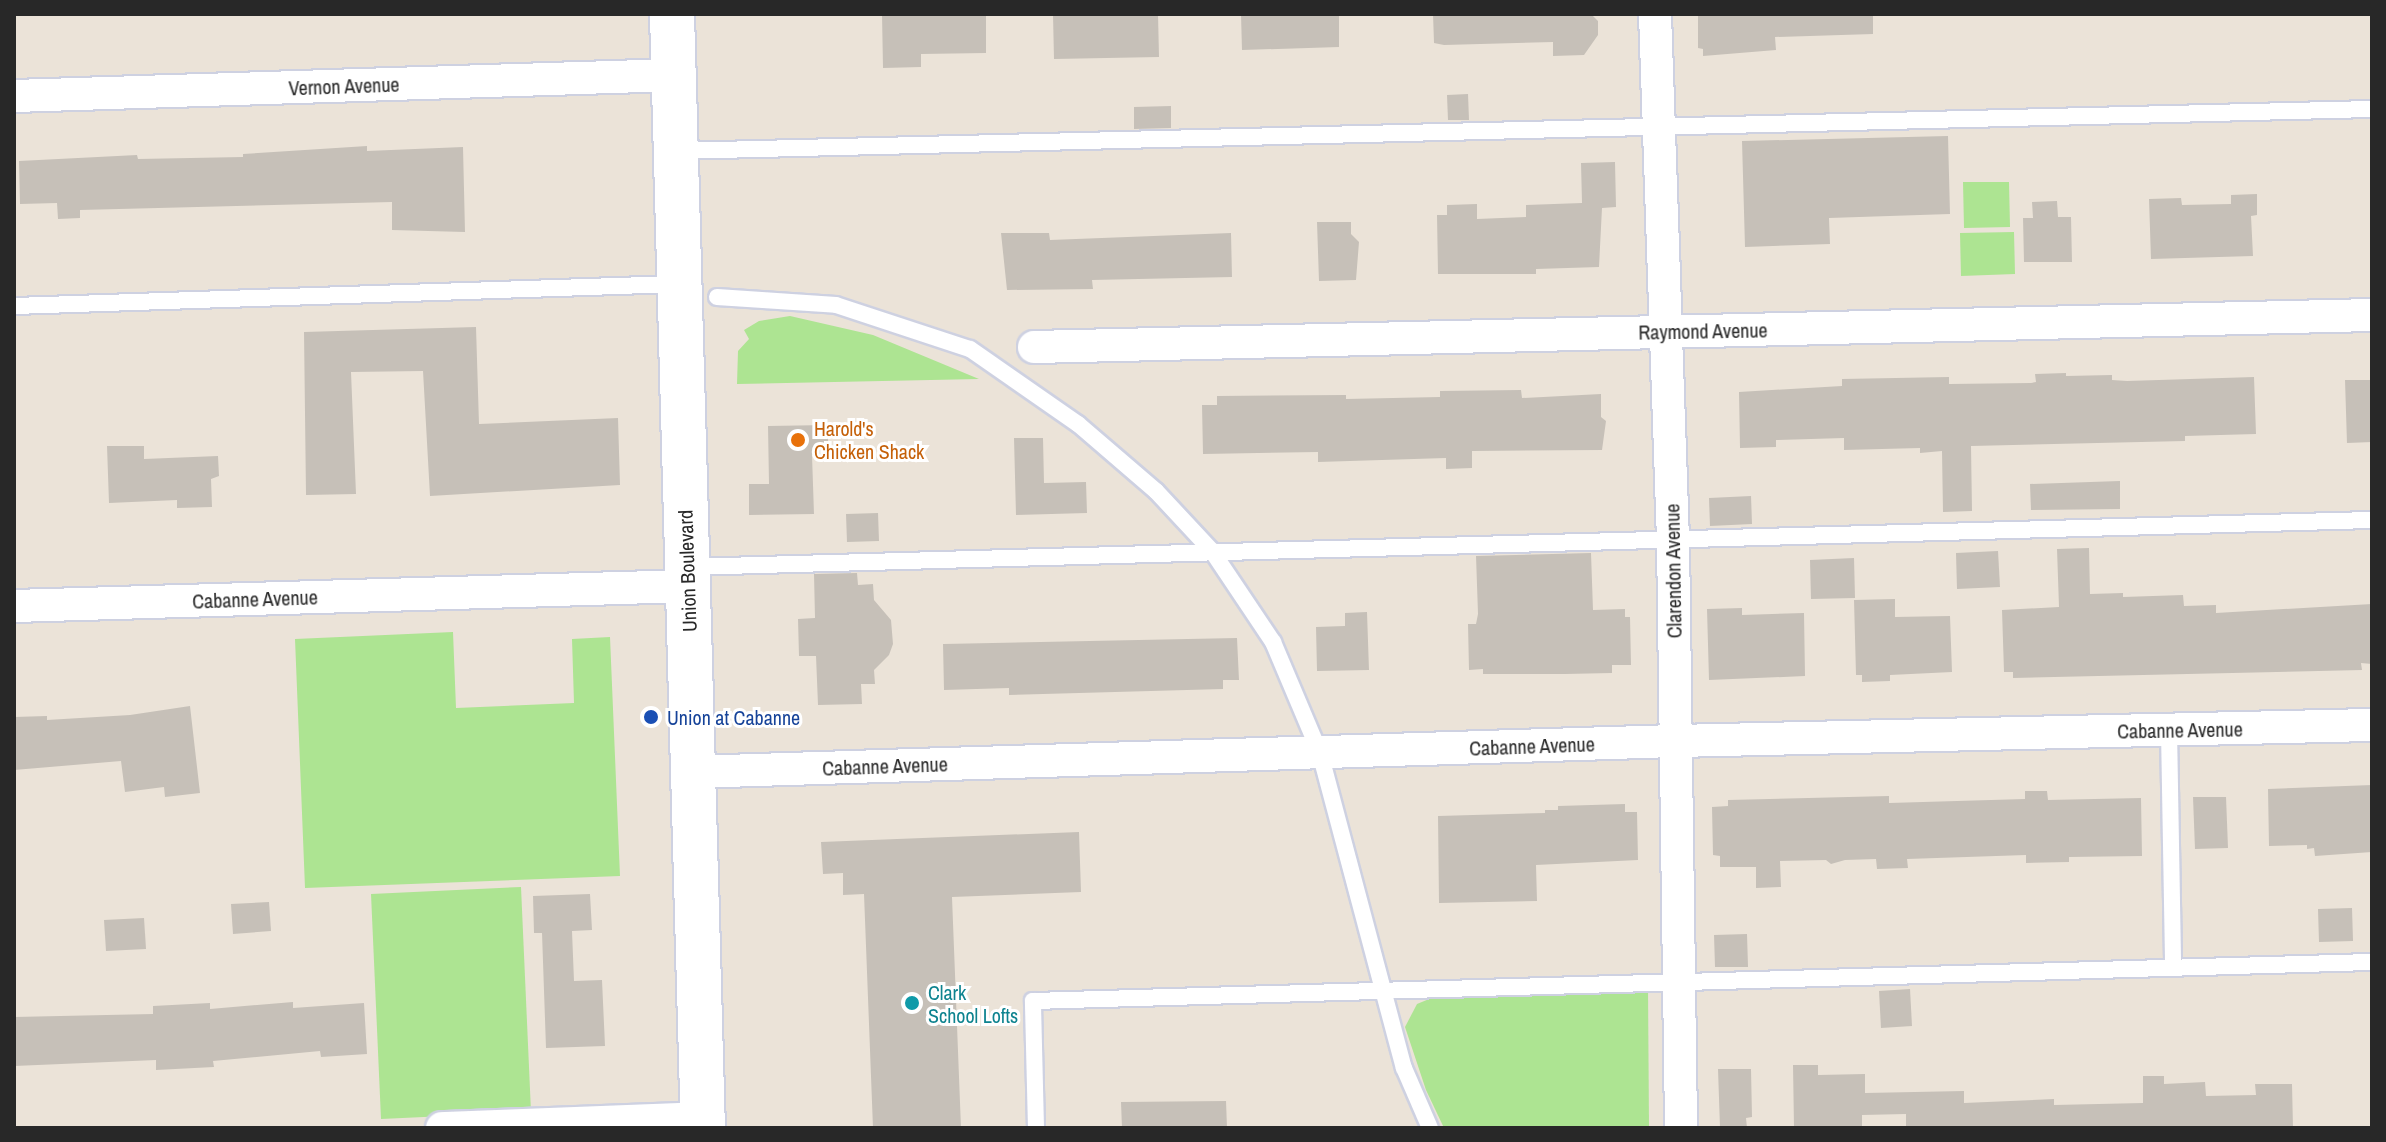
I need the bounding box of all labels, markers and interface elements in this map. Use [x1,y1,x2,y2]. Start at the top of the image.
street label: Vernon Avenue [288,72,400,100]
street label: Raymond Avenue [1638,318,1768,344]
place label: Harold's Chicken Shack [814,416,924,463]
marker: Harold's Chicken Shack [789,431,807,449]
street label: Clarendon Avenue [1660,503,1686,639]
street label: Union Boulevard [673,510,701,632]
street label: Cabanne Avenue [191,585,319,613]
place label: Union at Cabanne [667,705,800,729]
marker: Union at Cabanne [642,708,660,726]
street label: Cabanne Avenue [2117,717,2243,743]
street label: Cabanne Avenue [1468,732,1596,760]
street label: Cabanne Avenue [821,752,949,780]
place label: Clark School Lofts [928,980,1018,1027]
marker: Clark School Lofts [903,994,921,1012]

